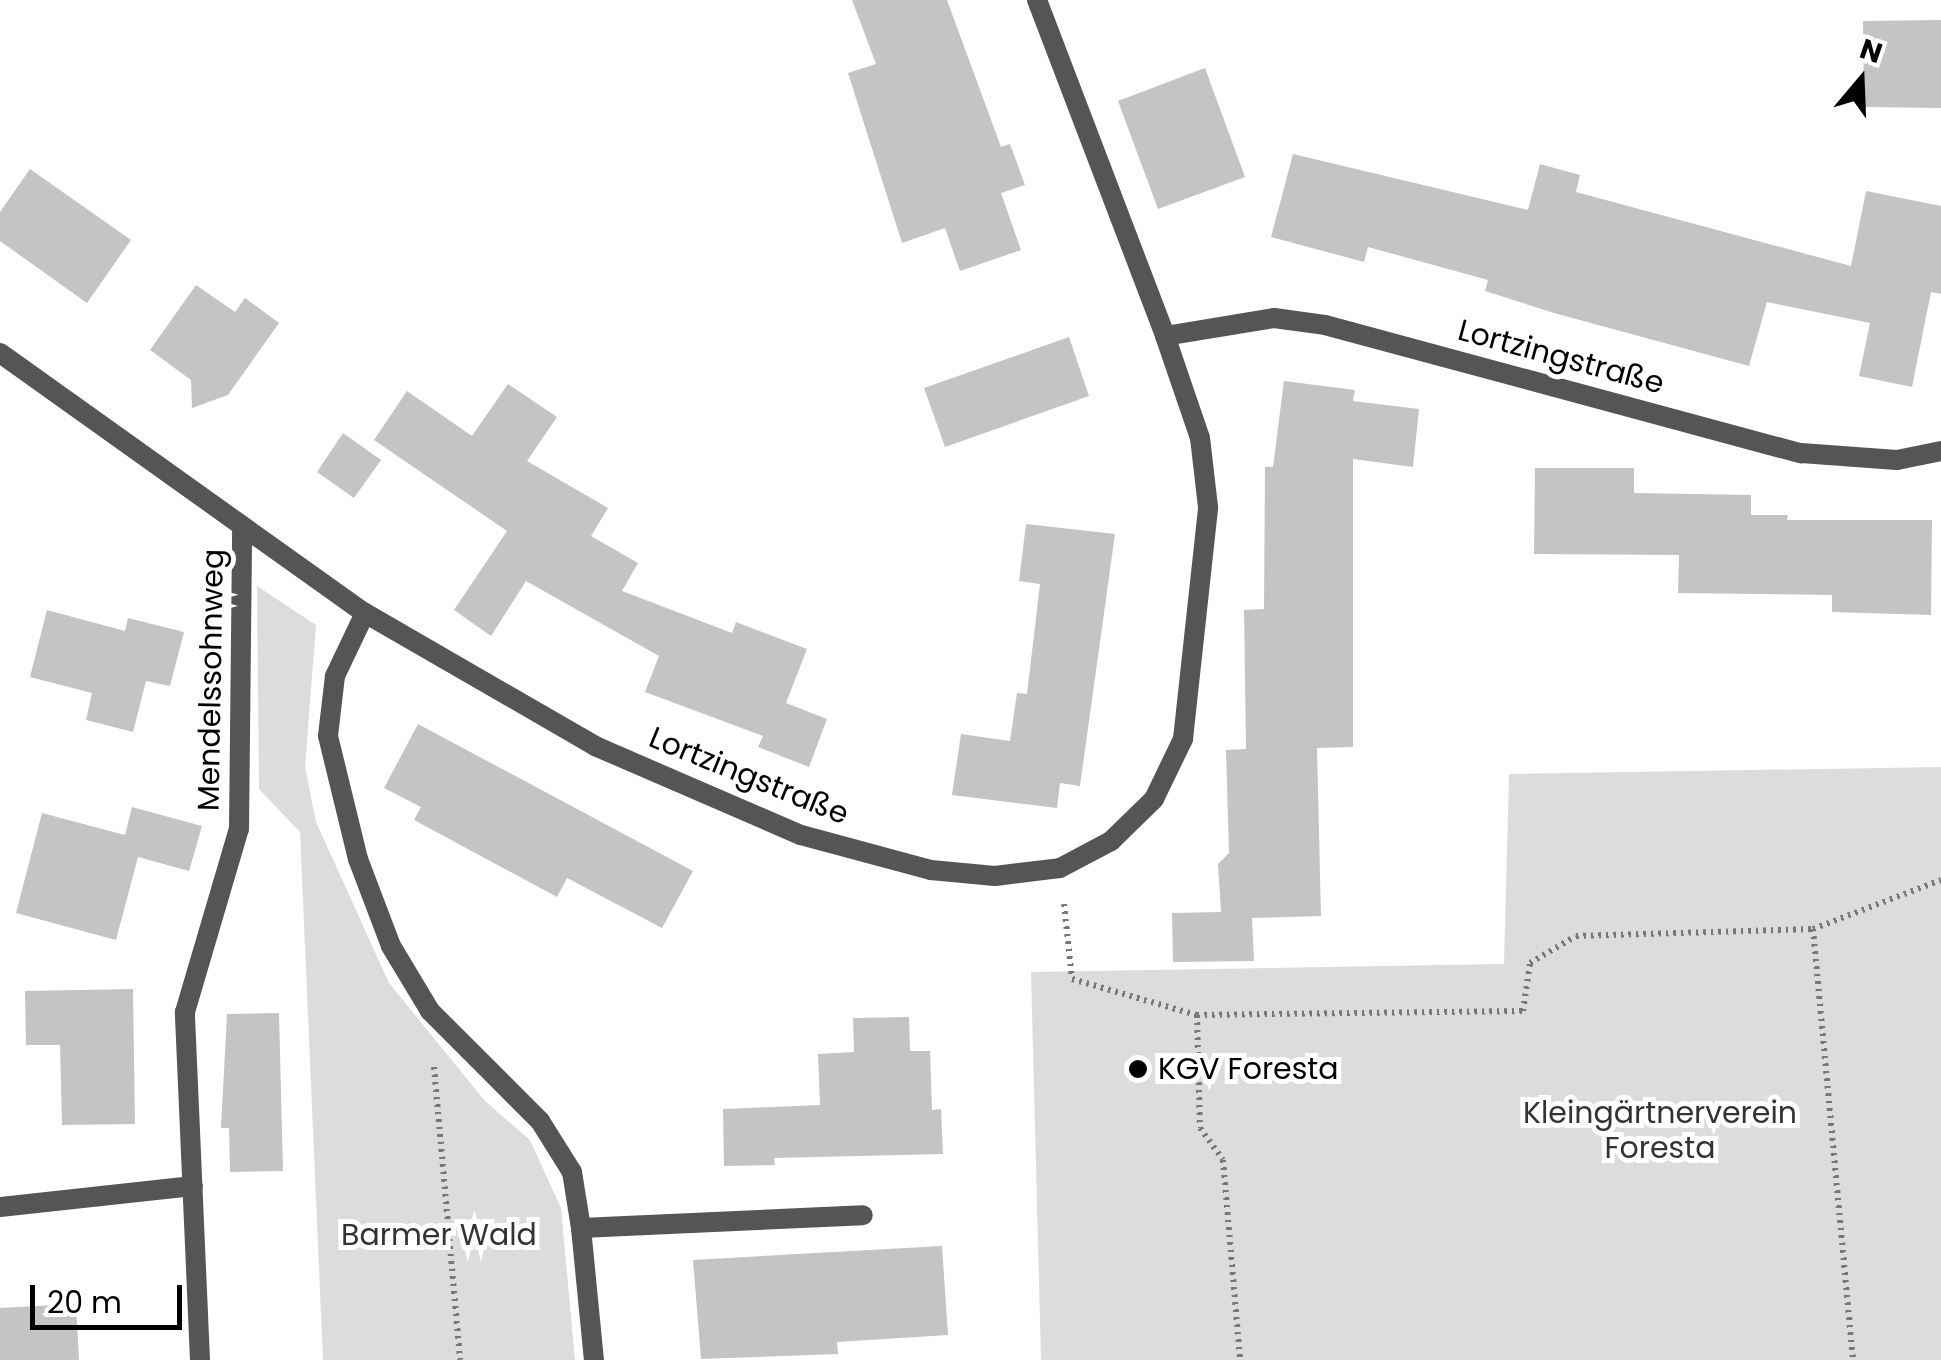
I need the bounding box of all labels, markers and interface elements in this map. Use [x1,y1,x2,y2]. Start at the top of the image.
text: N [1855,29,1887,73]
north arrow [1811,30,1911,130]
street label: Lortzingstraße [1454,312,1668,402]
street label: Mendelssohnweg [191,549,231,811]
street label: Lortzingstraße [644,720,854,832]
place label: KGV Foresta [1158,1051,1339,1087]
marker: KGV Foresta [1127,1058,1149,1080]
park label: Kleingärtnerverein Foresta [1523,1095,1797,1166]
park label: Barmer Wald [341,1217,537,1253]
scale bar [35,1265,188,1327]
text: 20 m [47,1281,122,1324]

